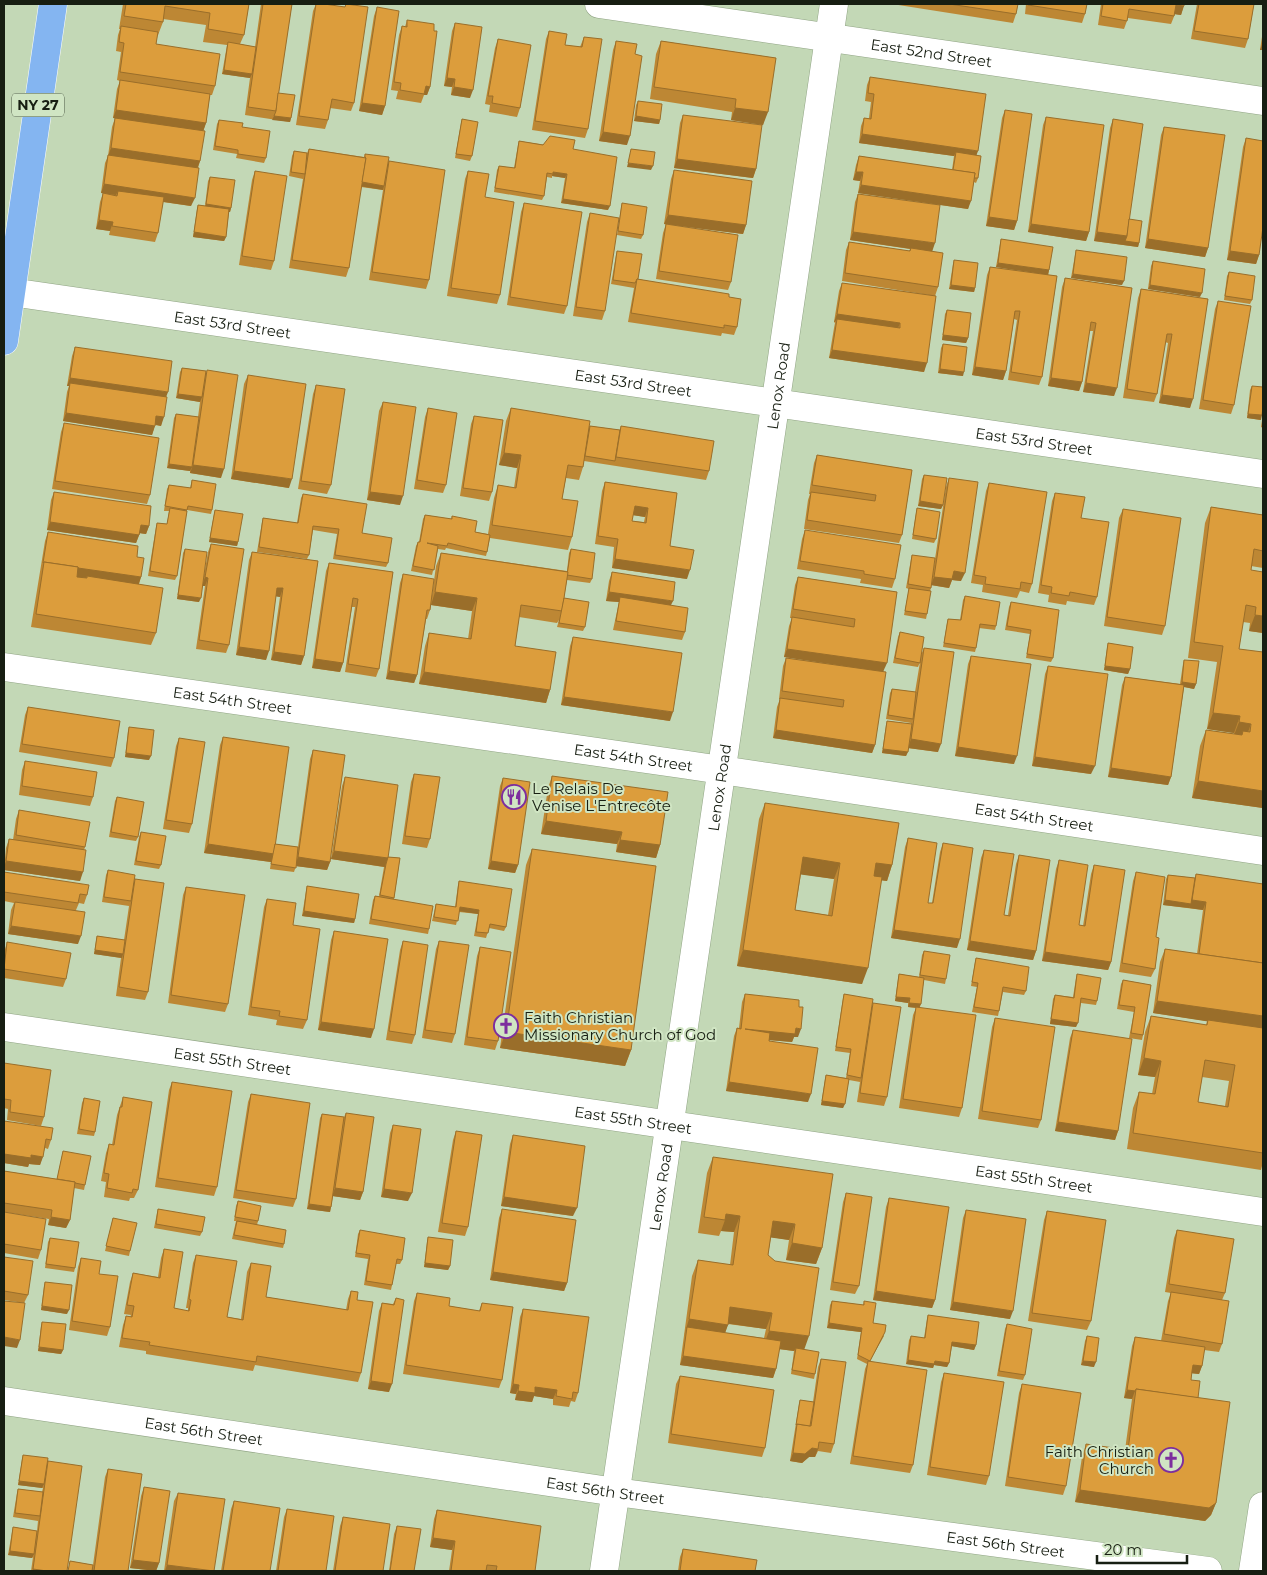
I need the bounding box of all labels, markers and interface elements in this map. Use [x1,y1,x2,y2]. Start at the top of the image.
street label: East 52nd Street [869,34,994,71]
road number: NY 27 [12,94,64,116]
street label: East 53rd Street [173,306,293,342]
street label: Lenox Road [762,341,794,431]
street label: East 53rd Street [573,365,693,400]
street label: East 53rd Street [974,423,1094,459]
street label: East 54th Street [172,682,293,718]
street label: East 54th Street [573,739,694,775]
street label: Lenox Road [703,742,735,832]
place label: Le Relais De Venise L'Entrecôte [532,779,671,815]
restaurant icon: Le Relais De Venise L'Entrecôte [501,784,527,810]
street label: East 54th Street [973,798,1095,835]
place label: Faith Christian Missionary Church of God [524,1008,716,1044]
church icon: Faith Christian Missionary Church of God [493,1013,519,1039]
street label: East 55th Street [172,1043,293,1079]
street label: East 55th Street [573,1101,693,1137]
street label: Lenox Road [645,1142,676,1232]
street label: East 55th Street [974,1160,1094,1196]
street label: East 56th Street [143,1413,264,1449]
place label: Faith Christian Church [1045,1442,1154,1478]
church icon: Faith Christian Church [1158,1447,1184,1473]
street label: East 56th Street [545,1472,666,1508]
street label: East 56th Street [945,1527,1066,1561]
scale bar [1097,1532,1187,1564]
text: 20 m [1104,1540,1142,1559]

